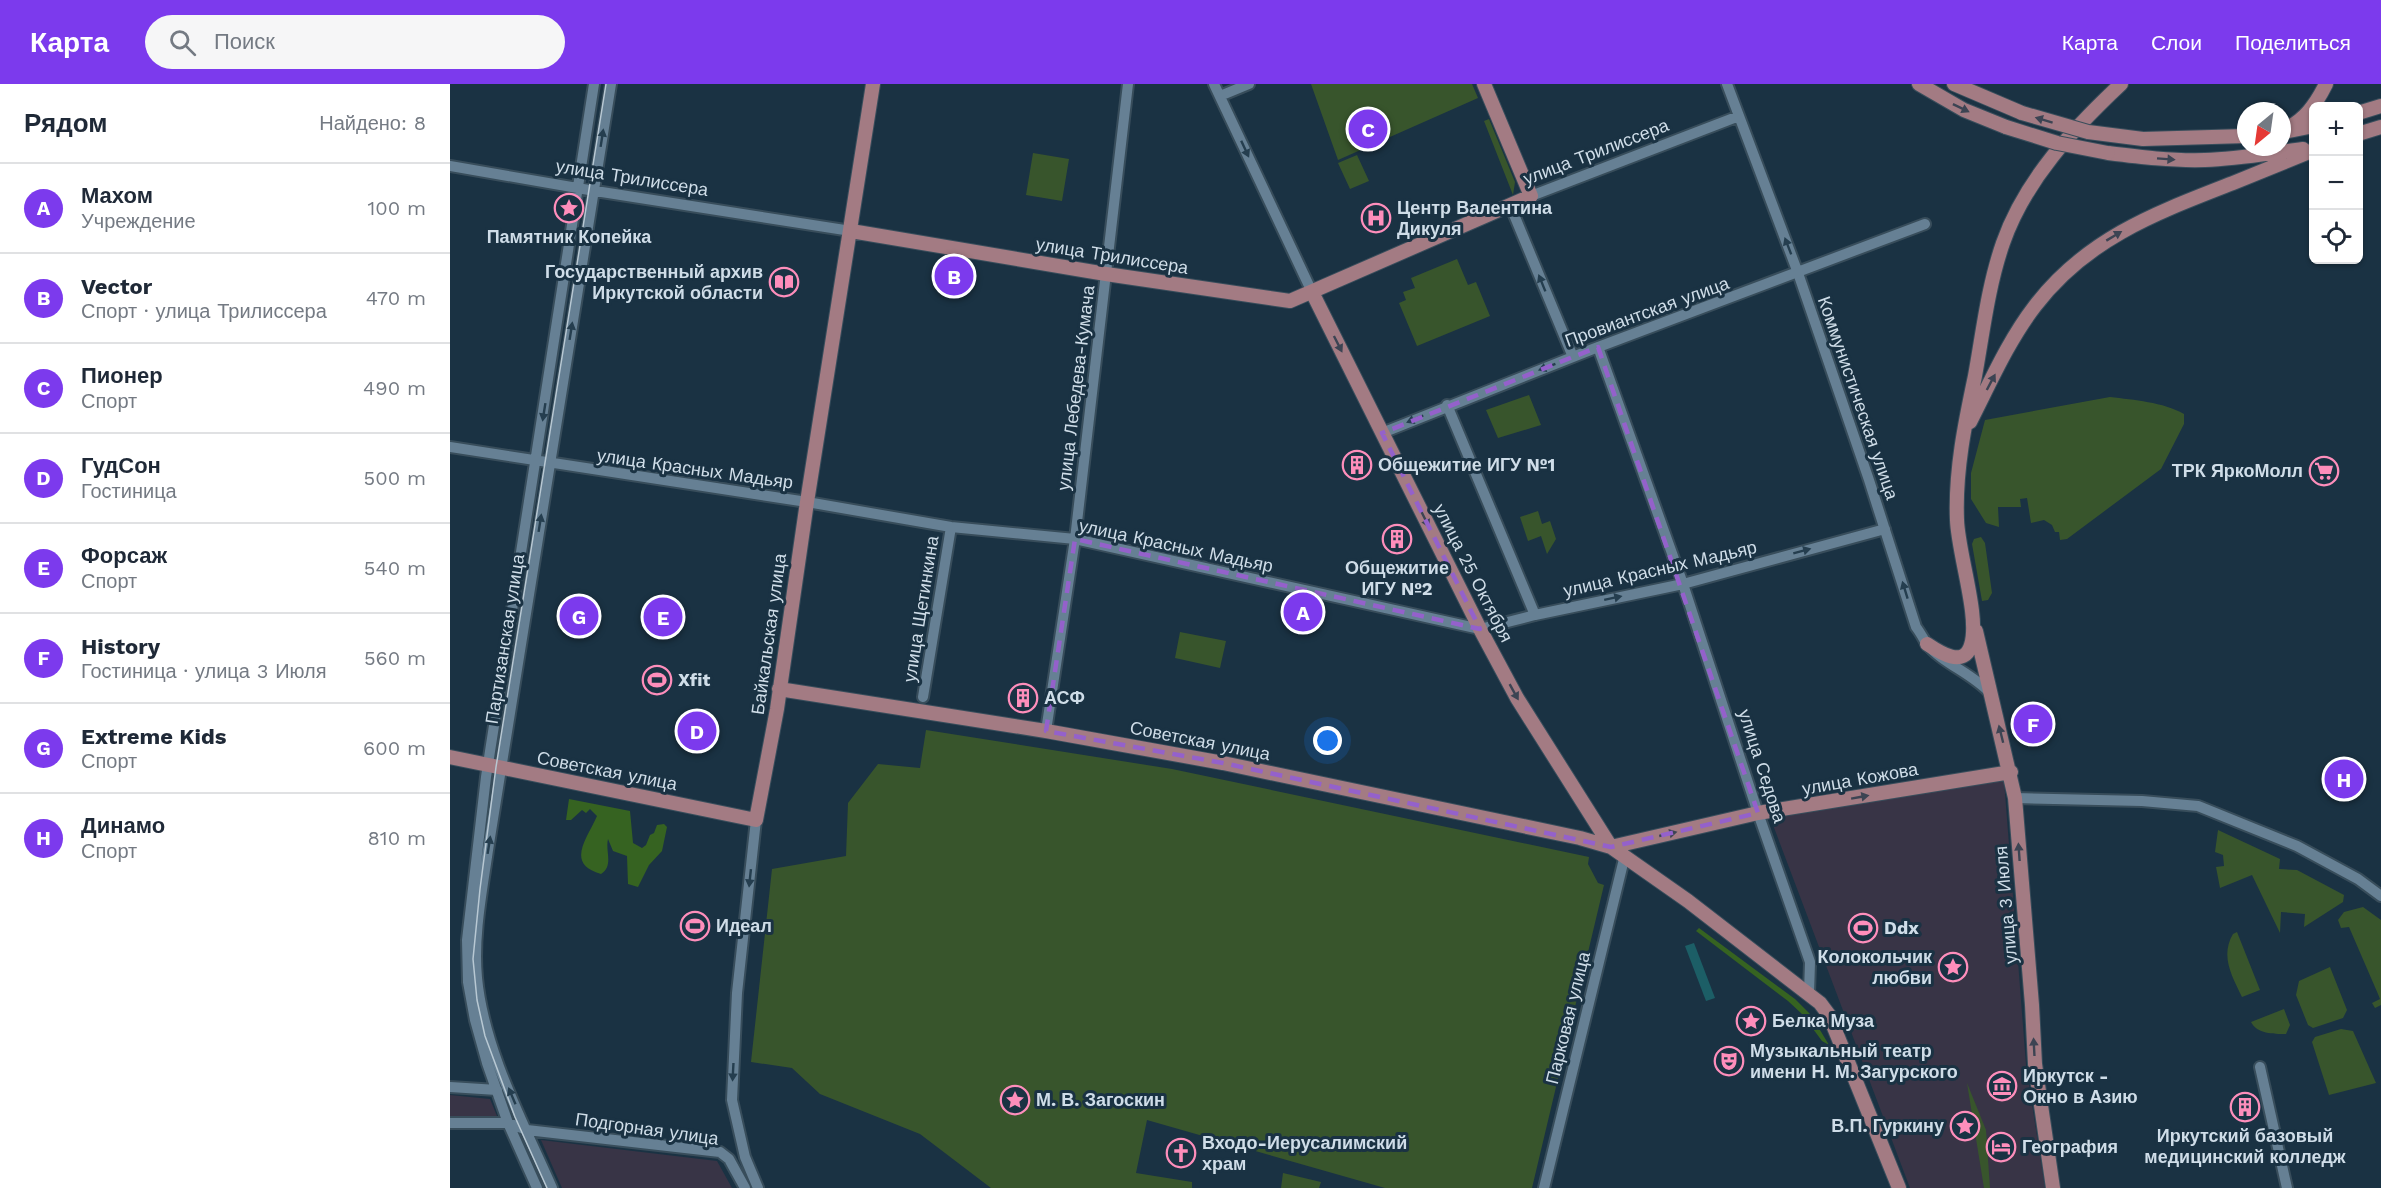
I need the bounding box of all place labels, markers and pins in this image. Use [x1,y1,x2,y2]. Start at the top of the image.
pin: C [1348,106,1388,152]
place icon: Памятник Копейка [553,192,585,224]
place label: Центр Валентина Дикуля [1397,197,1553,239]
hospital icon: Центр Валентина Дикуля [1360,202,1392,234]
place label: Памятник Копейка [487,226,652,247]
pin: B [934,254,974,298]
place label: Государственный архив Иркутской области [545,261,763,303]
library icon: Государственный архив Иркутской области [768,266,800,298]
building icon: Общежитие ИГУ №1 [1341,449,1373,481]
place label: Общежитие ИГУ №1 [1378,454,1555,475]
supermarket icon: ТРК ЯркоМолл [2308,455,2340,487]
place label: ТРК ЯркоМолл [2172,460,2303,481]
building icon: Общежитие ИГУ №2 [1381,523,1413,555]
place label: Общежитие ИГУ №2 [1345,557,1449,599]
pin: A [1284,590,1322,634]
pin: G [560,594,598,638]
pin: E [644,594,682,640]
sports icon: Xfit [641,664,673,696]
place label: Xfit [678,669,711,690]
building icon: АСФ [1007,682,1039,714]
place label: АСФ [1044,687,1085,708]
pin: F [2014,702,2052,746]
pin: D [678,708,716,754]
pin: H [2324,756,2364,802]
sports icon: Идеал [679,910,711,942]
sports icon: Ddx [1847,912,1879,944]
place label: Идеал [716,915,772,936]
place label: Ddx [1884,917,1919,938]
place label: Колокольчик любви [1818,946,1933,988]
place icon: Колокольчик любви [1937,951,1969,983]
place icon: Белка Муза [1735,1005,1767,1037]
place label: Белка Муза [1772,1010,1875,1031]
place label: Музыкальный театр имени Н. М. Загурского [1750,1040,1958,1082]
theatre icon: Музыкальный театр имени Н. М. Загурского [1713,1045,1745,1077]
place label: Иркутск - Окно в Азию [2023,1065,2138,1107]
museum icon: Иркутск - Окно в Азию [1986,1070,2018,1102]
place icon: М. В. Загоскин [999,1084,1031,1116]
place label: М. В. Загоскин [1036,1089,1165,1110]
building icon: Иркутский базовый медицинский колледж [2229,1091,2261,1123]
place icon: В.П. Гуркину [1949,1110,1981,1142]
place label: В.П. Гуркину [1831,1115,1944,1136]
place label: Иркутский базовый медицинский колледж [2144,1125,2346,1167]
hotel icon: География [1985,1131,2017,1163]
place label: Входо-Иерусалимский храм [1202,1132,1407,1174]
place label: География [2022,1136,2118,1157]
church icon: Входо-Иерусалимский храм [1165,1137,1197,1169]

